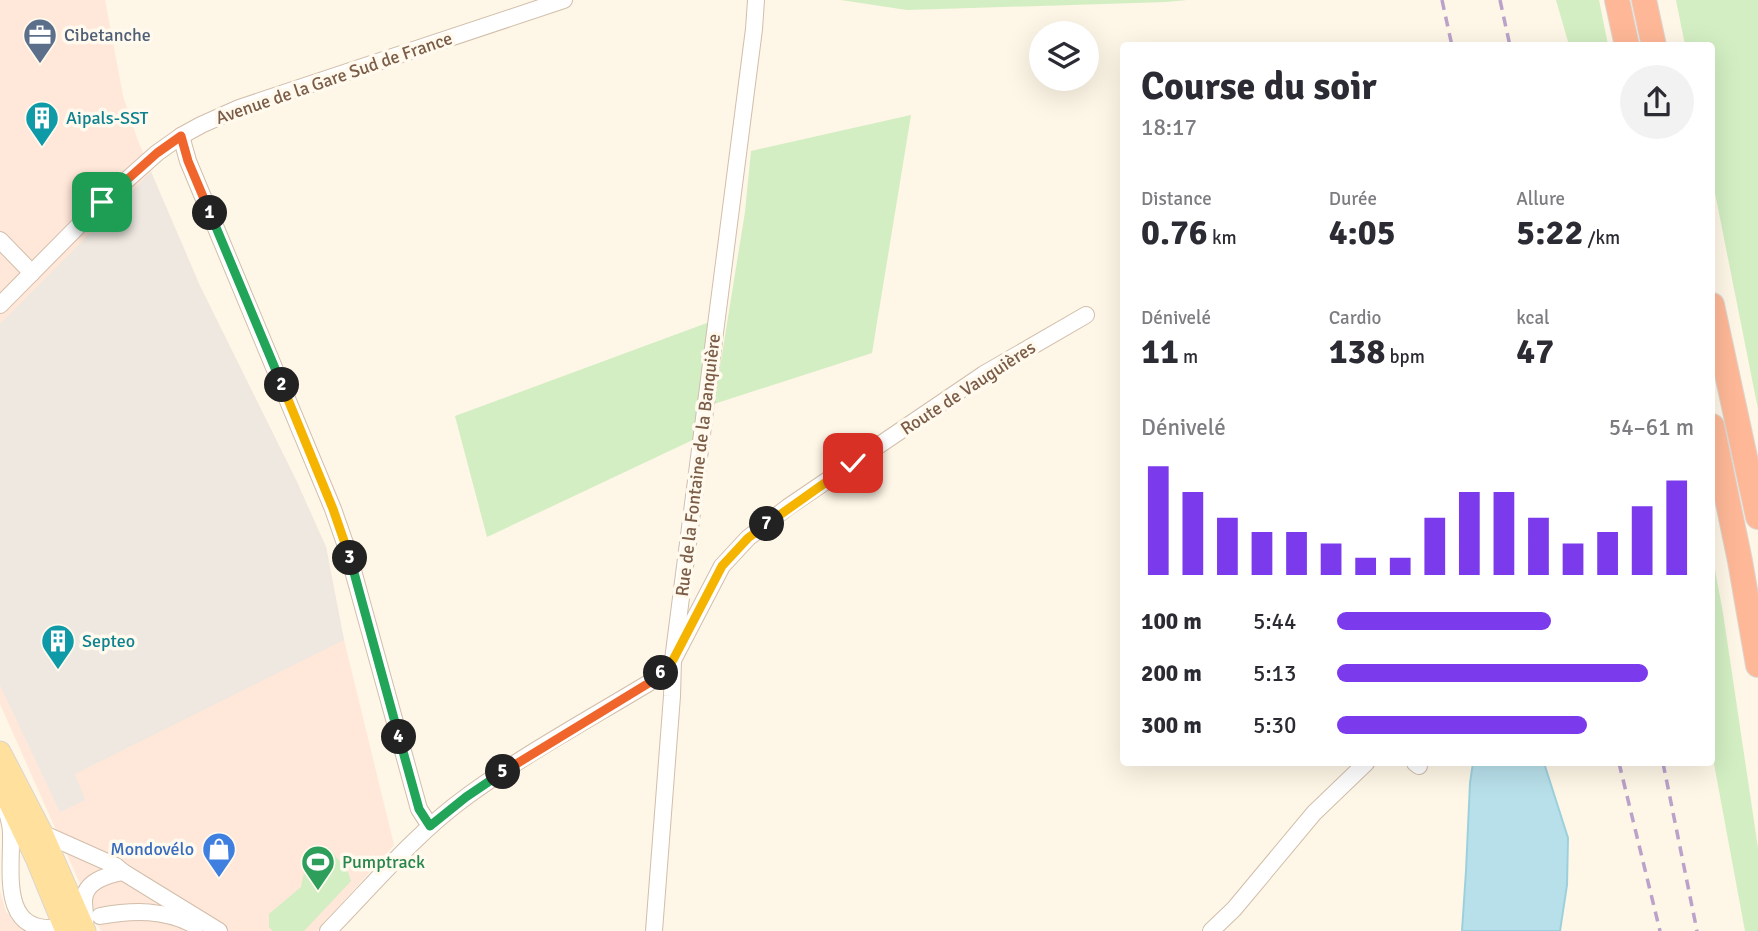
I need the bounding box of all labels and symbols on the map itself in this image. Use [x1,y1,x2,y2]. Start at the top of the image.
office icon: Cibetanche [21,16,59,65]
place label: Cibetanche [64,24,151,46]
street label: Avenue de la Gare Sud de France [213,27,455,129]
building icon: Aipals-SST [23,99,61,148]
place label: Aipals-SST [66,107,149,129]
pin [72,172,132,232]
pin: 1 [192,196,228,230]
street label: Rue de la Fontaine de la Banquière [671,332,725,598]
street label: Route de Vauguières [896,336,1040,440]
pin: 2 [264,368,300,402]
pin [823,433,883,493]
pin: 7 [750,506,784,542]
pin: 3 [332,540,368,576]
building icon: Septeo [39,622,77,671]
place label: Septeo [82,630,135,652]
pin: 6 [644,656,678,690]
pin: 4 [382,720,416,754]
pin: 5 [486,754,520,790]
shop icon: Mondovélo [200,830,238,879]
place label: Mondovélo [110,838,194,860]
sports icon: Pumptrack [299,843,337,892]
place label: Pumptrack [342,851,425,873]

